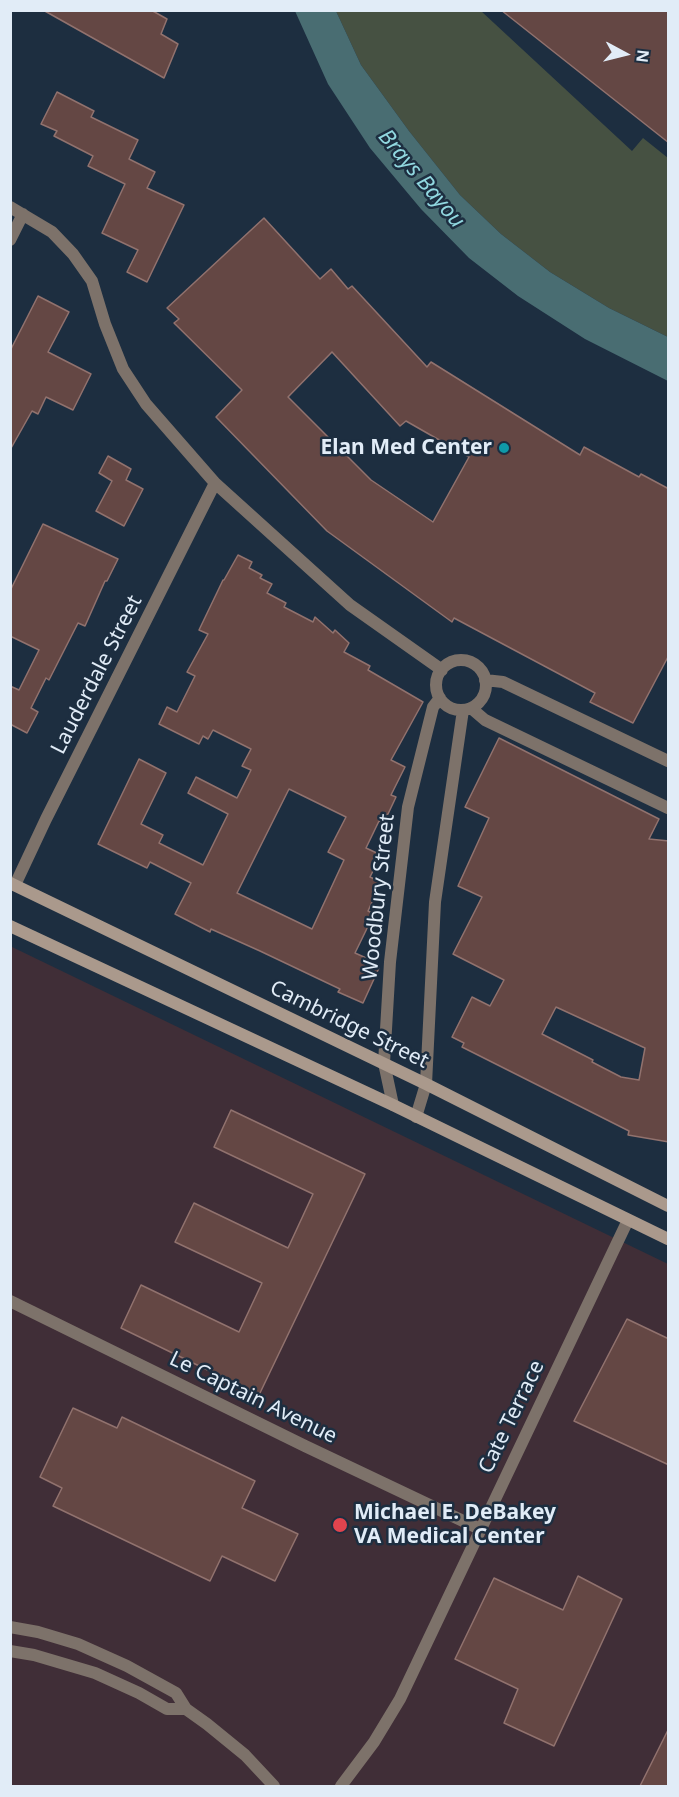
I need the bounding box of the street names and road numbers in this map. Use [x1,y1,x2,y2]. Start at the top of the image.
street label: Lauderdale Street [46,591,148,759]
street label: Woodbury Street [358,813,400,981]
street label: Cambridge Street [266,976,432,1074]
street label: Le Captain Avenue [165,1347,341,1449]
street label: Cate Terrace [474,1356,550,1478]

